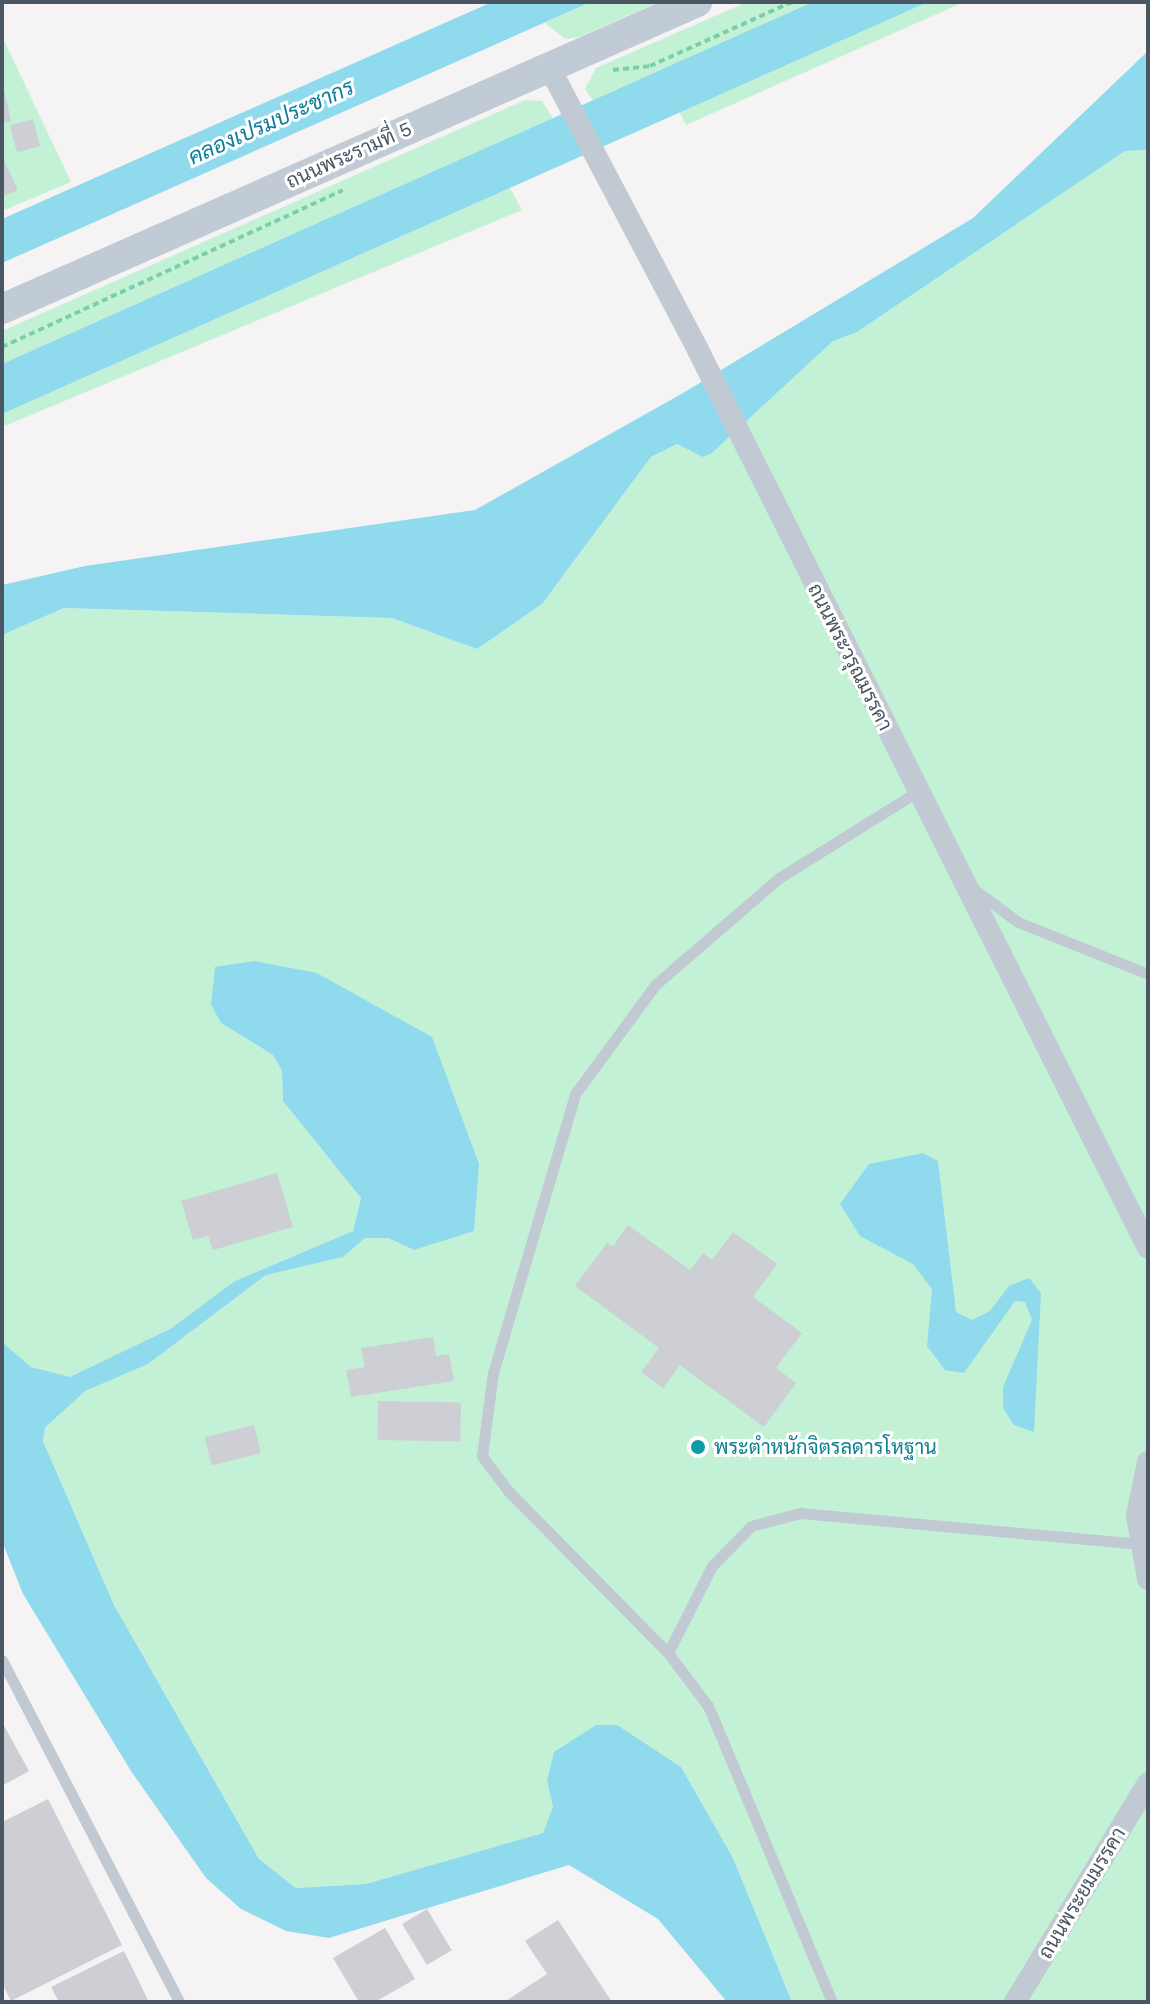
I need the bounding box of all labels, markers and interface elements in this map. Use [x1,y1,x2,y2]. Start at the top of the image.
water label: คลองเปรมประชากร [184,74,358,170]
street label: ถนนพระรามที่ 5 [282,117,416,193]
street label: ถนนพระวรุณมรรคา [803,579,897,735]
place label: พระตำหนักจิตรลดารโหฐาน [714,1435,937,1459]
marker: พระตำหนักจิตรลดารโหฐาน [689,1438,707,1456]
street label: ถนนพระยมมรรคา [1033,1823,1131,1963]

